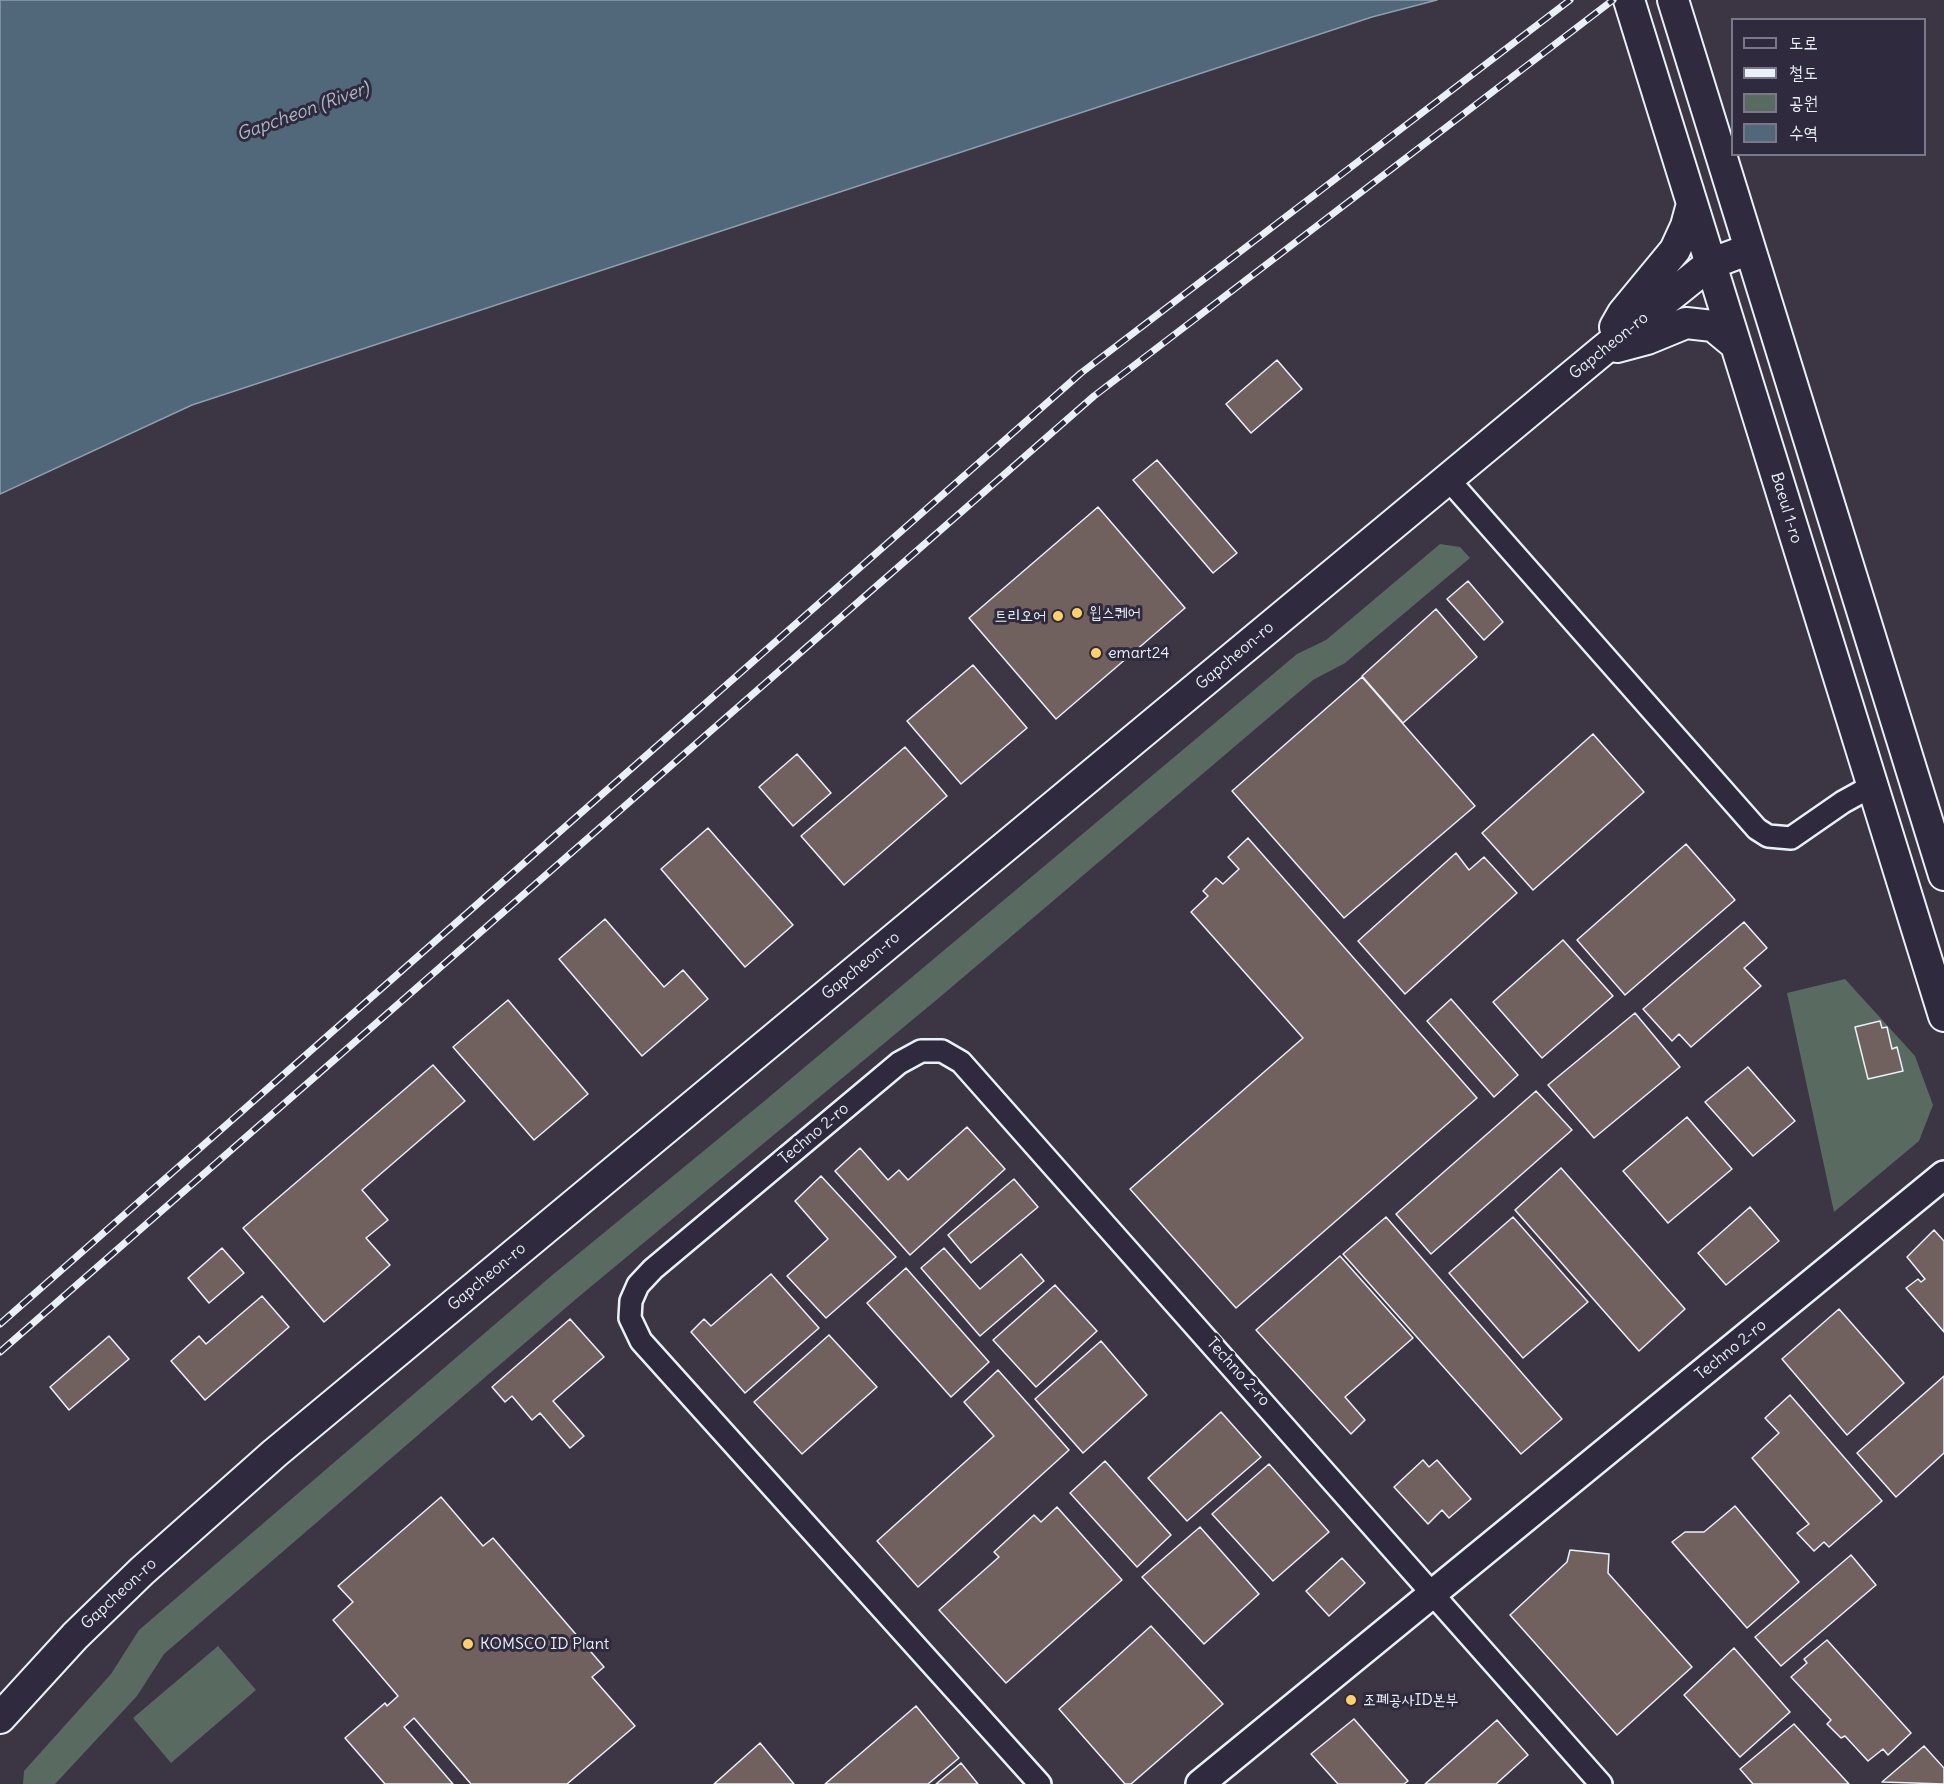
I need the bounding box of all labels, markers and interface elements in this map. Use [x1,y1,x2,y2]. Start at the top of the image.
legend [1731,18,1926,156]
text: 도로 [1789,31,1818,54]
text: 철도 [1789,61,1818,84]
water label: Gapcheon (River) [234,78,372,146]
text: 공원 [1789,91,1818,114]
text: 수역 [1789,121,1818,144]
street label: Gapcheon-ro [1566,308,1652,384]
street label: Baeul 1-ro [1766,470,1806,546]
place label: 윕스퀘어 [1089,603,1140,623]
place label: 트리오어 [994,606,1046,626]
marker: 윕스퀘어 [1070,606,1084,620]
marker: 트리오어 [1051,609,1065,623]
street label: Gapcheon-ro [1192,618,1278,694]
place label: emart24 [1108,643,1169,663]
marker: emart24 [1089,646,1103,660]
street label: Gapcheon-ro [818,928,904,1004]
street label: Techno 2-ro [775,1099,853,1169]
street label: Gapcheon-ro [444,1239,530,1315]
street label: Techno 2-ro [1692,1316,1770,1384]
street label: Techno 2-ro [1202,1334,1274,1410]
street label: Gapcheon-ro [77,1554,161,1634]
place label: KOMSCO ID Plant [480,1634,609,1654]
marker: KOMSCO ID Plant [461,1637,475,1651]
place label: 조폐공사ID본부 [1363,1690,1459,1710]
marker: 조폐공사ID본부 [1344,1693,1358,1707]

